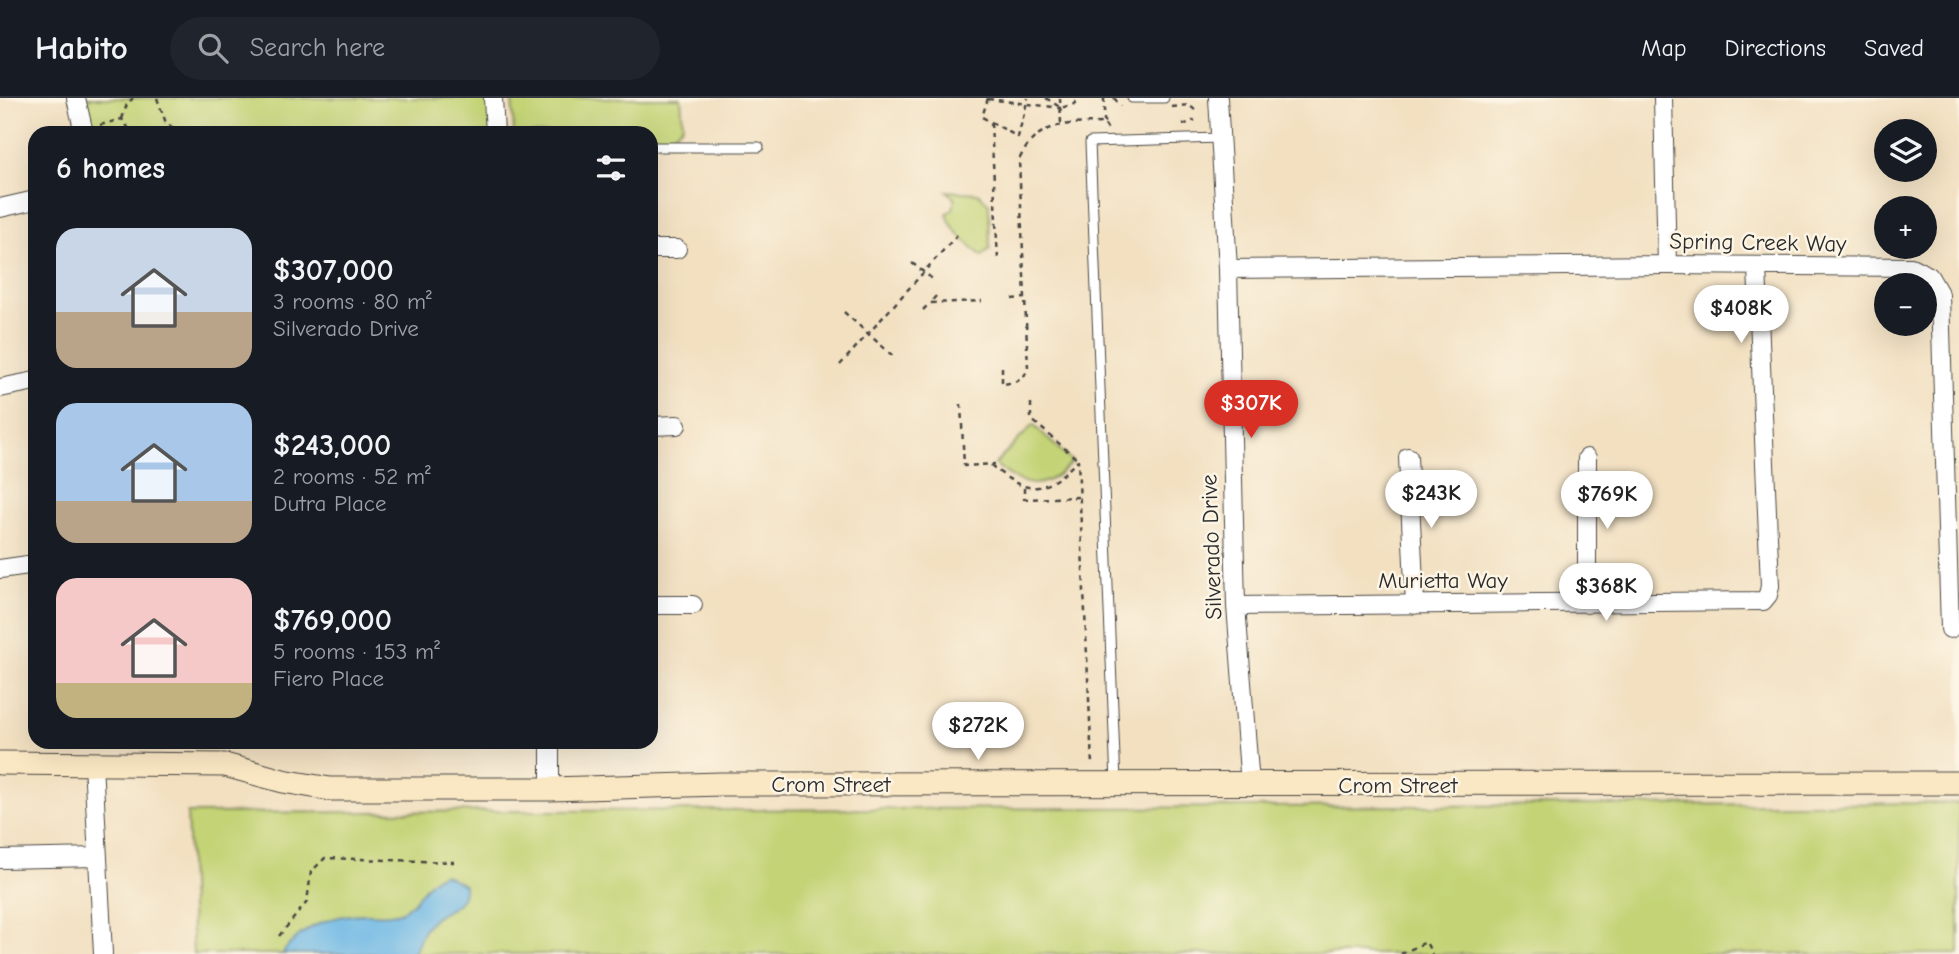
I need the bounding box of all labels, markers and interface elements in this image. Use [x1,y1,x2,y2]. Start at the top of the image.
search box [170,17,660,80]
text: Habito [35,29,128,67]
icon: search [194,29,232,67]
text: Search here [250,33,385,63]
text: Map [1641,34,1687,62]
text: Directions [1725,34,1826,62]
text: Saved [1864,34,1924,62]
map controls [1874,119,1937,336]
button: layers [1874,119,1937,182]
icon: filters [592,149,630,187]
text: 6 homes [56,151,165,186]
button: + [1874,196,1937,259]
street label: Spring Creek Way [1669,227,1847,258]
text: $307,000 [273,253,394,288]
icon: home [112,256,196,340]
button: − [1874,273,1937,336]
pin: $408K [1692,286,1790,345]
text: 3 rooms · 80 m² [273,288,432,315]
text: $408K [1710,294,1772,321]
text: Silverado Drive [273,315,419,342]
pin: $307K [1202,380,1300,440]
text: $307K [1220,389,1282,416]
text: $243,000 [273,428,391,463]
icon: home [112,431,196,515]
text: 2 rooms · 52 m² [273,463,431,490]
pin: $243K [1382,470,1480,530]
pin: $769K [1558,472,1656,531]
street label: Silverado Drive [1195,474,1228,620]
text: $243K [1401,479,1461,506]
text: $769K [1577,480,1637,507]
text: Dutra Place [273,490,386,517]
pin: $368K [1557,564,1655,623]
street label: Murietta Way [1378,567,1508,594]
text: $368K [1575,572,1637,599]
text: $769,000 [273,603,392,638]
icon: home [112,606,196,690]
text: 5 rooms · 153 m² [273,638,440,665]
text: Fiero Place [273,665,384,692]
pin: $272K [929,702,1027,762]
text: $272K [948,711,1008,738]
street label: Crom Street [771,771,892,798]
street label: Crom Street [1338,772,1459,799]

